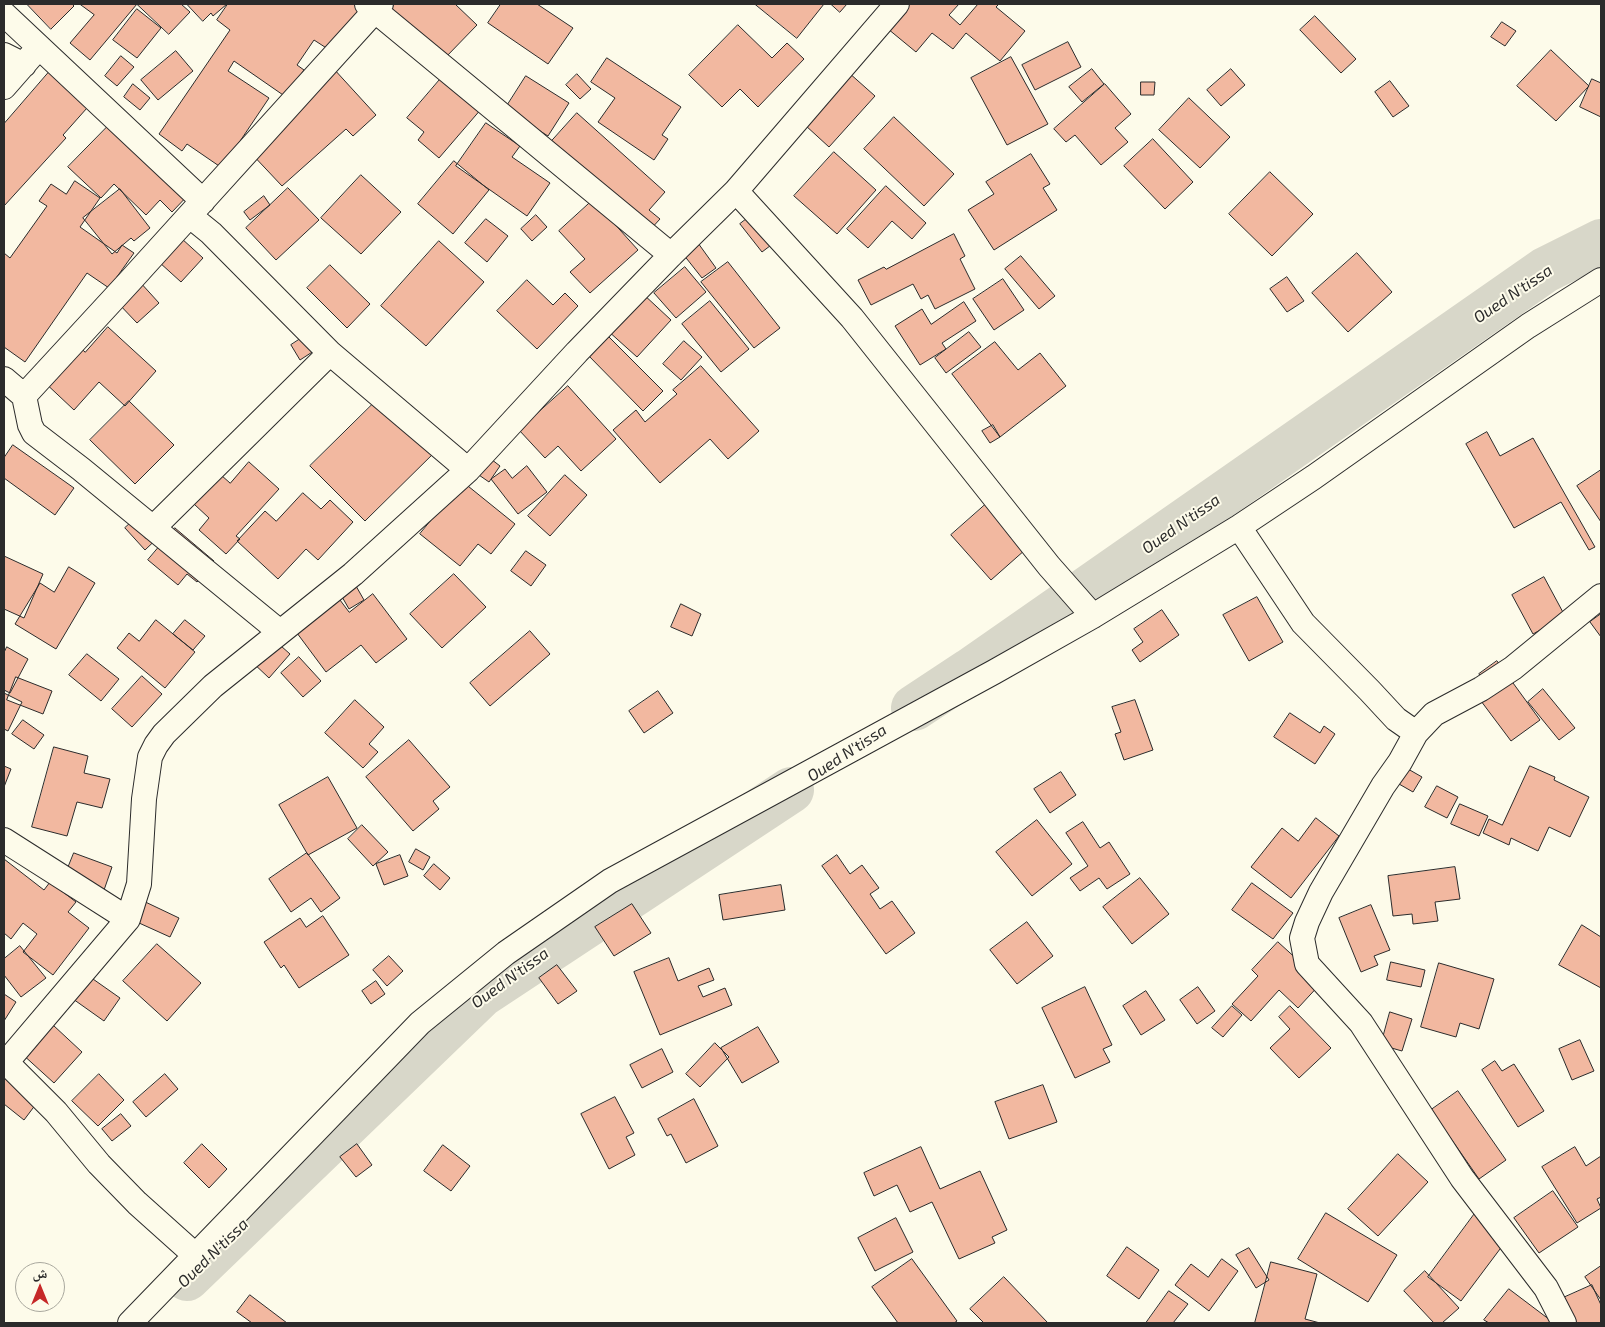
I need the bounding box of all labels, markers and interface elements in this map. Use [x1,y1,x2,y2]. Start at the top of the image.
water label: Oued N'tissa [1470,261,1556,327]
water label: Oued N'tissa [1138,490,1224,558]
water label: Oued N'tissa [804,720,890,786]
water label: Oued N'tissa [468,944,552,1012]
water label: Oued N'tissa [174,1215,252,1291]
north arrow [15,1262,65,1312]
text: ش [33,1264,47,1281]

